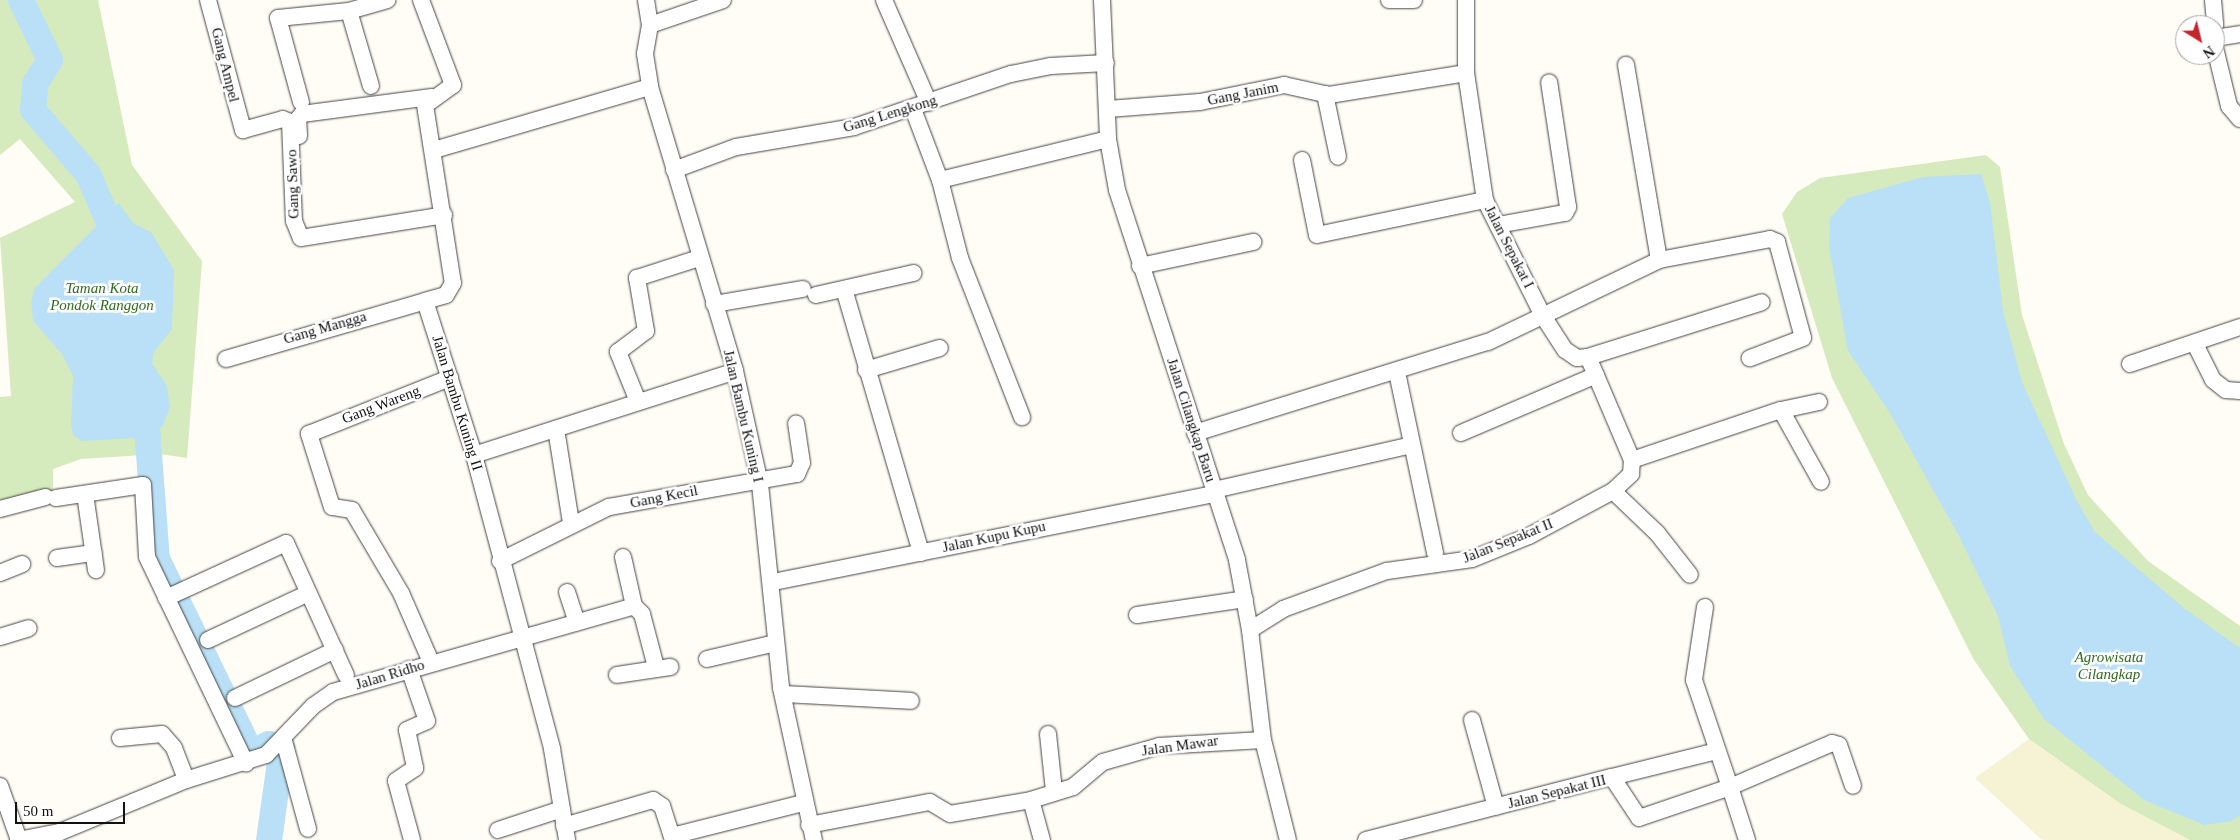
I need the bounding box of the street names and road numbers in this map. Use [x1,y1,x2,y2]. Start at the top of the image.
street label: Gang Ampel [207,25,243,105]
street label: Gang Janim [1206,78,1280,110]
street label: Gang Lengkong [841,91,939,137]
street label: Gang Sawo [283,149,303,219]
street label: Jalan Sepakat I [1480,202,1538,292]
street label: Gang Mangga [281,308,369,348]
street label: Jalan Bambu Kuning II [428,333,486,473]
street label: Jalan Bambu Kuning I [719,348,767,484]
street label: Jalan Cilangkap Baru [1162,356,1220,484]
street label: Gang Wareng [339,382,423,428]
street label: Gang Kecil [629,482,699,512]
street label: Jalan Sepakat II [1460,515,1556,567]
street label: Jalan Kupu Kupu [941,517,1047,557]
street label: Jalan Ridho [353,656,427,694]
street label: Jalan Mawar [1141,732,1219,760]
street label: Jalan Sepakat III [1506,771,1608,813]

